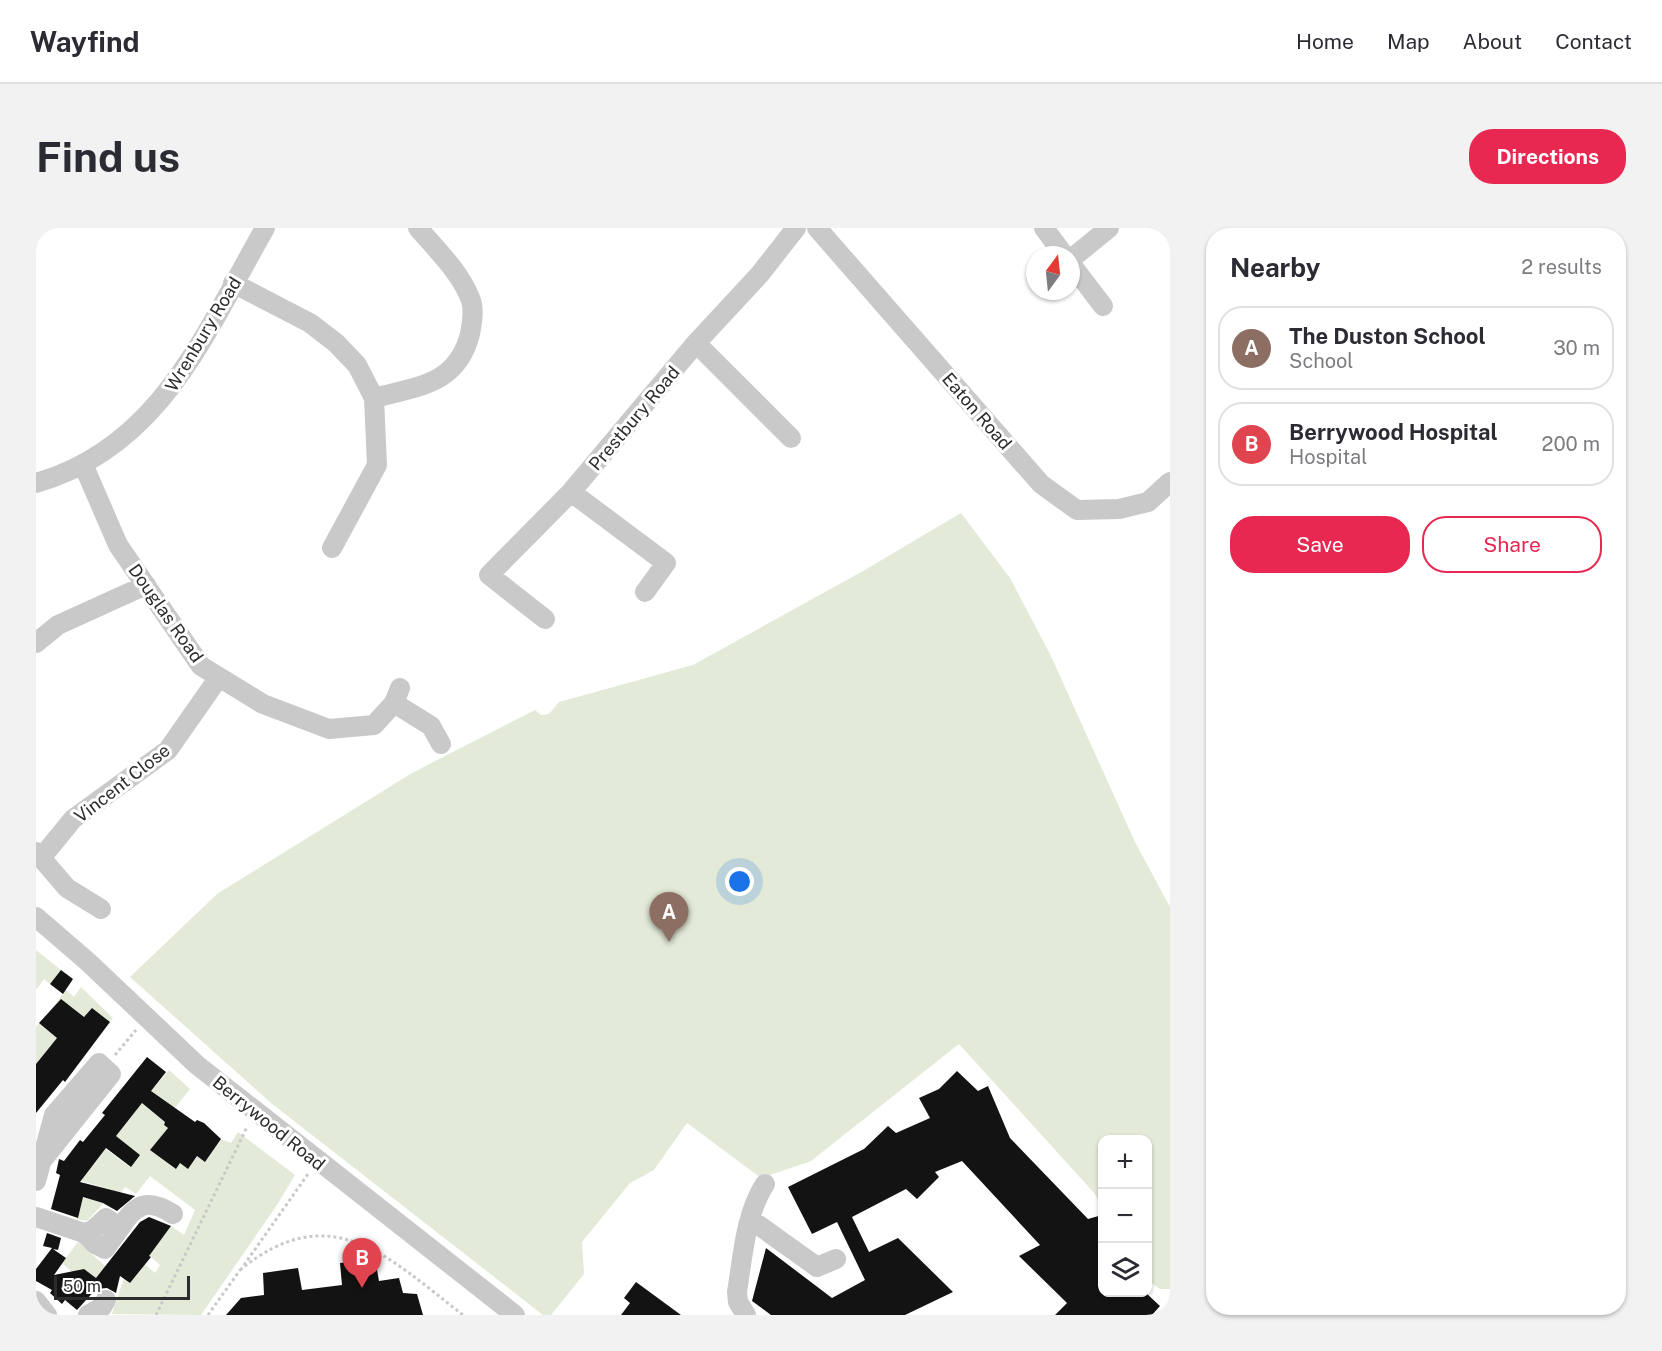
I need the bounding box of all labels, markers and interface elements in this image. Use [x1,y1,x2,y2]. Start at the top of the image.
text: Wayfind [30,25,140,58]
text: Home [1296,29,1354,54]
text: Map [1387,29,1430,54]
text: About [1463,29,1522,54]
text: Contact [1555,29,1632,54]
button: Directions [1469,129,1626,184]
text: Find us [36,132,180,181]
north arrow [1026,246,1080,300]
text: Nearby [1230,252,1320,283]
text: 2 results [1521,255,1602,279]
street label: Wrenbury Road [161,273,245,395]
text: The Duston School [1289,323,1486,349]
text: A [1244,336,1259,360]
text: 30 m [1553,336,1600,360]
text: School [1289,349,1353,373]
street label: Prestbury Road [584,362,684,474]
street label: Eaton Road [938,368,1016,454]
text: Berrywood Hospital [1289,419,1498,445]
text: B [1245,432,1258,456]
text: 200 m [1542,432,1600,456]
text: Hospital [1289,445,1367,469]
button: Save [1230,516,1410,573]
button: Share [1422,516,1602,573]
street label: Douglas Road [124,560,208,666]
street label: Vincent Close [70,739,174,827]
your location [725,867,754,896]
pin: A [650,892,688,942]
street label: Berrywood Road [209,1071,329,1175]
map controls [1098,1135,1152,1297]
button: + [1098,1135,1152,1189]
button: − [1098,1189,1152,1243]
pin: B [342,1238,382,1288]
button: layers [1098,1243,1152,1297]
scale bar [54,1273,190,1300]
text: 50 m [63,1277,101,1296]

